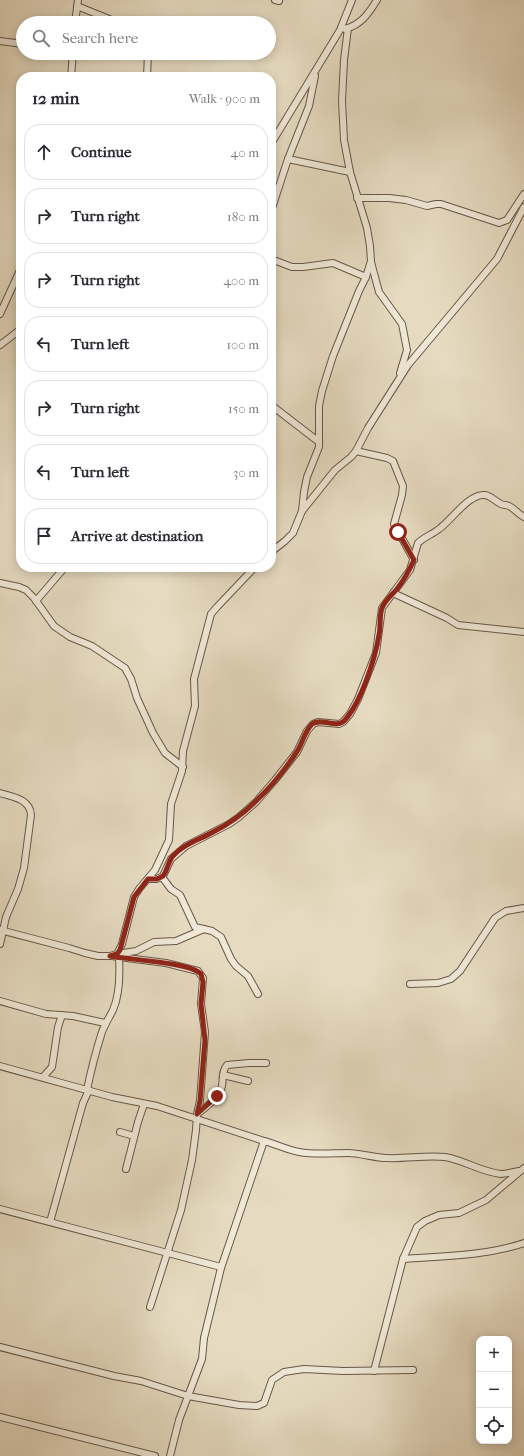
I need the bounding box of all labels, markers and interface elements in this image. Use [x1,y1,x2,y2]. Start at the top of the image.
search box [16,16,276,60]
icon: search [30,27,52,49]
text: Search here [62,29,138,47]
text: 12 min [32,88,79,108]
text: Walk · 900 m [189,91,260,106]
icon: ahead [33,141,55,163]
text: Continue [71,143,131,161]
text: 40 m [231,145,259,160]
icon: right [33,205,55,227]
text: Turn right [71,207,140,225]
text: 180 m [227,209,259,224]
icon: right [33,269,55,291]
text: Turn right [71,271,140,289]
text: 400 m [223,273,259,288]
icon: left [33,333,55,355]
text: Turn left [71,335,129,353]
text: 100 m [226,337,259,352]
icon: right [33,397,55,419]
text: Turn right [71,399,140,417]
text: 150 m [228,401,259,416]
icon: left [33,461,55,483]
text: Turn left [71,463,129,481]
text: 30 m [233,465,259,480]
route start [389,523,407,541]
icon: arrive [33,525,55,547]
text: Arrive at destination [71,527,203,545]
route end [208,1087,226,1105]
map controls [476,1336,512,1444]
button: + [476,1336,512,1372]
button: − [476,1372,512,1408]
button: locate [476,1408,512,1444]

